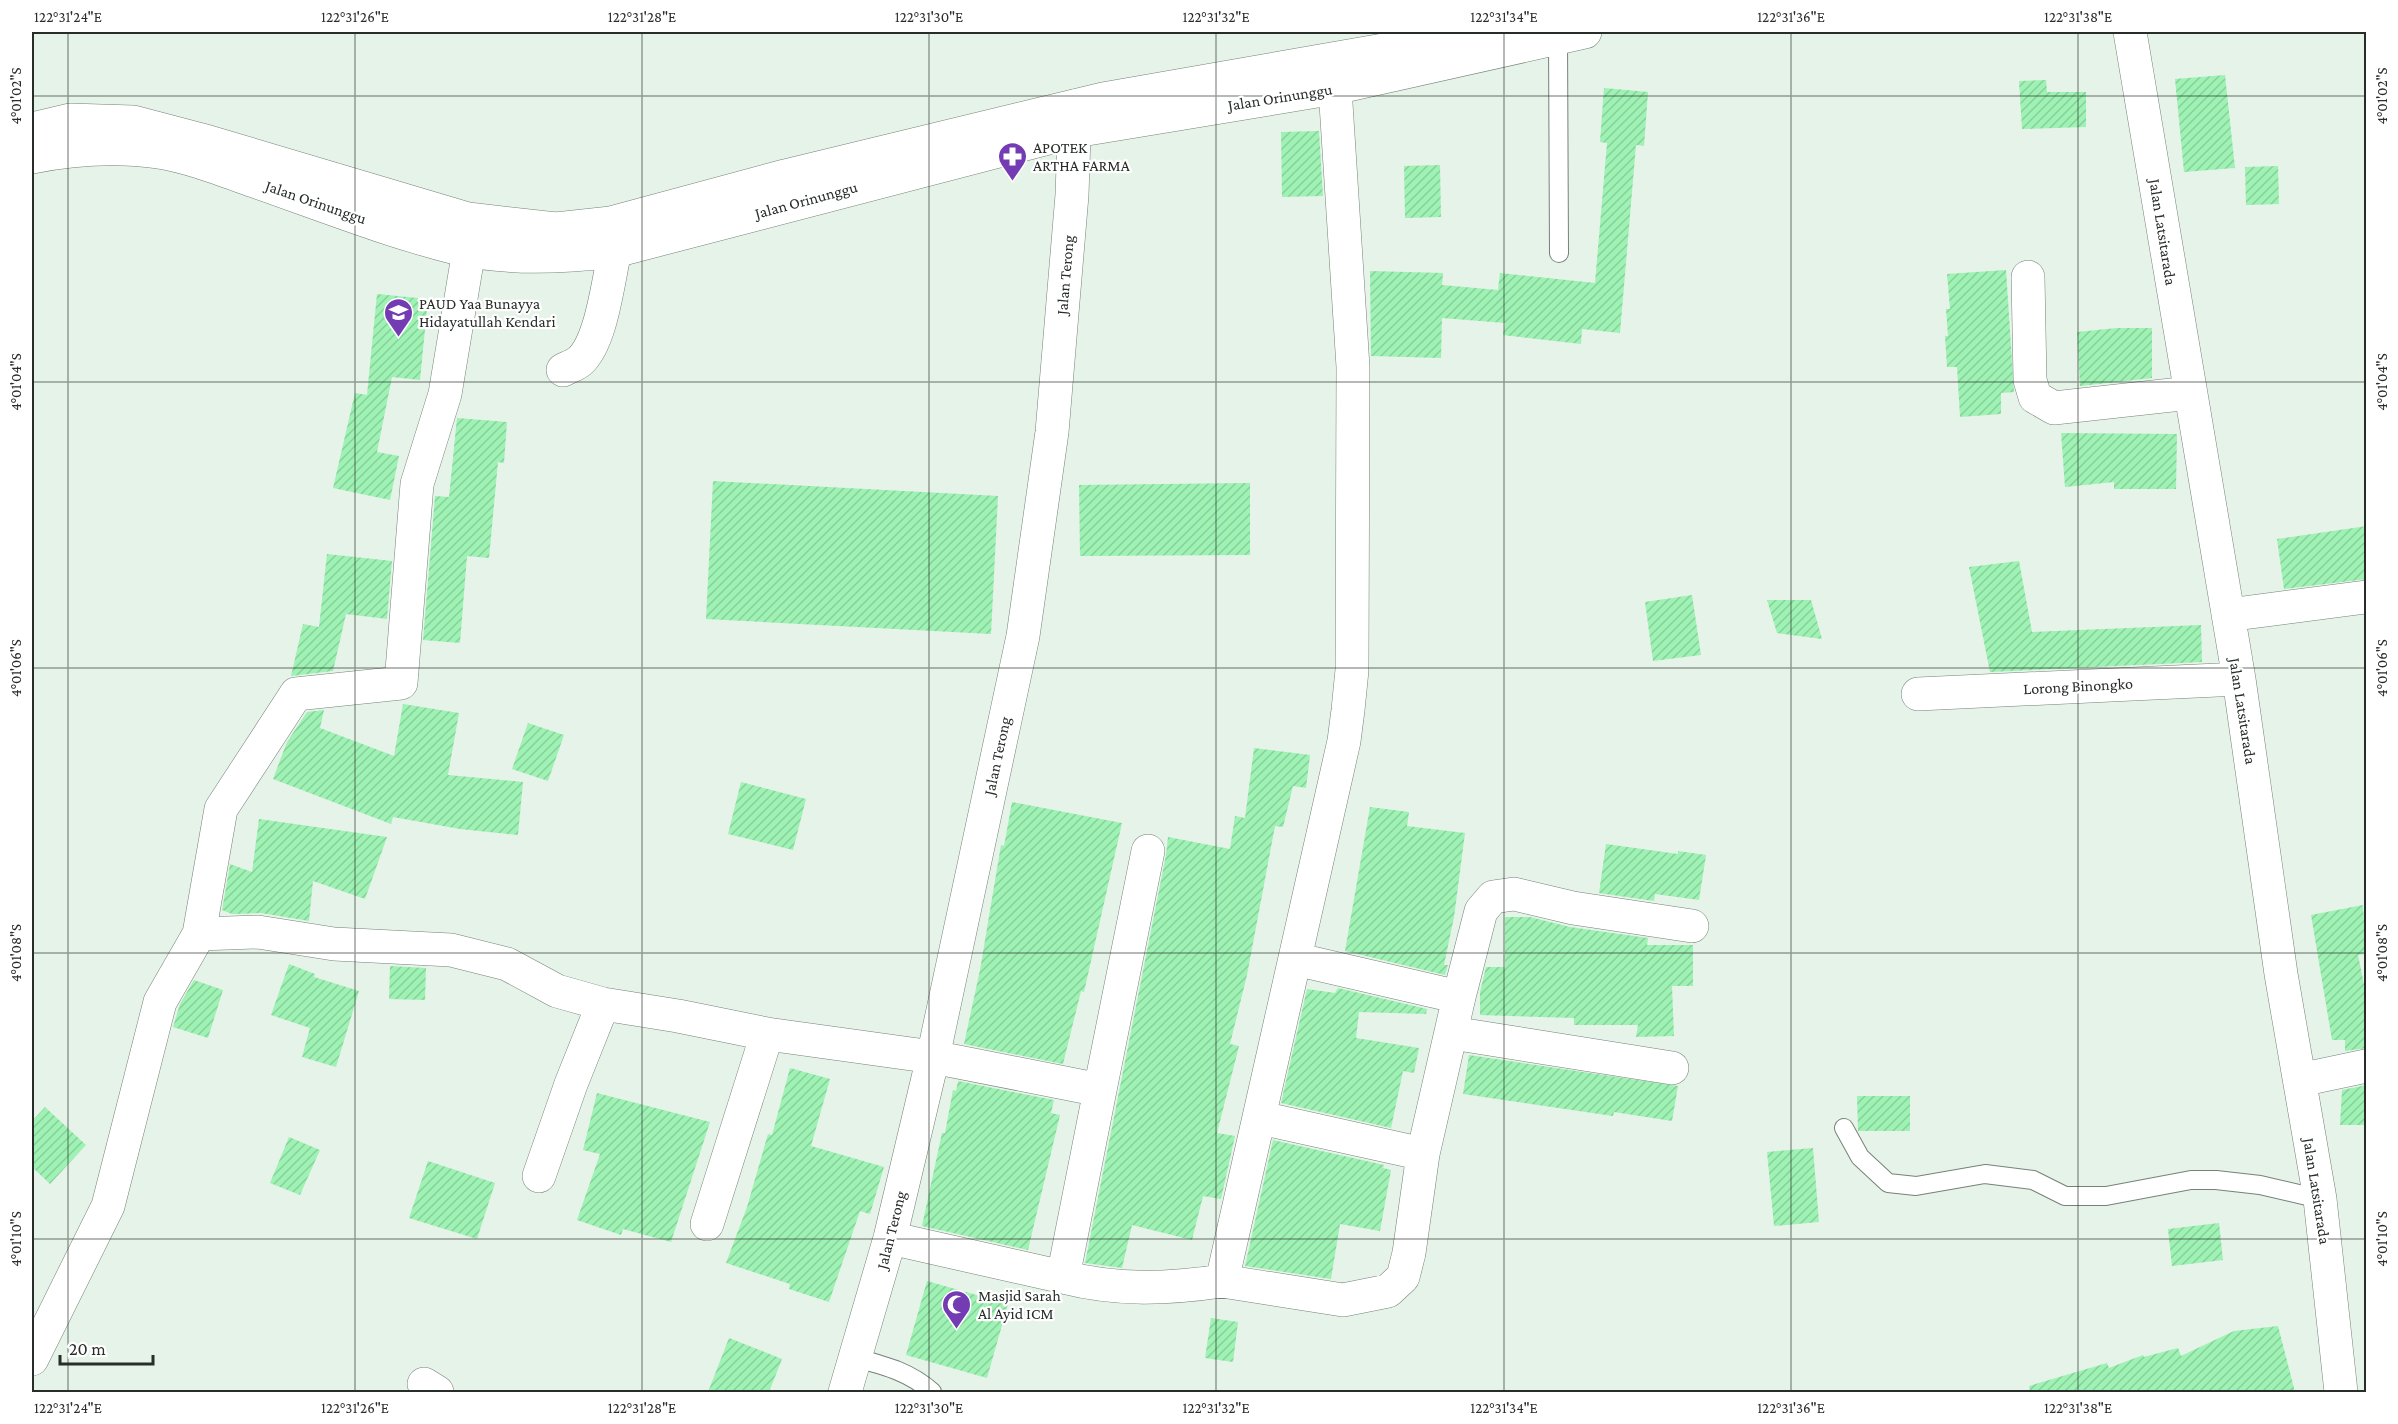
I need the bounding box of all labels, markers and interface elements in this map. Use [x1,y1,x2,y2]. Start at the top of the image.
text: 122°31'24"E [34,9,102,25]
text: 122°31'26"E [321,9,389,25]
text: 122°31'28"E [608,9,676,25]
text: 122°31'30"E [895,9,963,25]
text: 122°31'32"E [1182,9,1250,25]
text: 122°31'34"E [1470,9,1538,25]
text: 122°31'36"E [1757,9,1825,25]
text: 122°31'38"E [2044,9,2112,25]
text: 4°01'02"S [8,67,24,125]
text: 4°01'02"S [2374,67,2390,125]
street label: Jalan Orinunggu [1225,80,1334,115]
place label: APOTEK ARTHA FARMA [1033,139,1131,174]
pharmacy icon: APOTEK ARTHA FARMA [996,140,1028,182]
street label: Jalan Orinunggu [261,176,369,228]
street label: Jalan Latsitarada [2145,176,2180,287]
street label: Jalan Orinunggu [751,178,860,223]
street label: Jalan Terong [1053,234,1078,318]
place label: PAUD Yaa Bunayya Hidayatullah Kendari [419,295,556,331]
school or university icon: PAUD Yaa Bunayya Hidayatullah Kendari [382,296,414,338]
text: 4°01'04"S [8,353,24,411]
text: 4°01'04"S [2374,353,2390,411]
text: 4°01'06"S [8,639,24,697]
text: 4°01'06"S [2374,639,2390,697]
street label: Jalan Latsitarada [2225,655,2260,766]
street label: Lorong Binongko [2023,675,2133,698]
street label: Jalan Terong [980,715,1015,799]
text: 4°01'08"S [8,924,24,982]
text: 4°01'08"S [2374,924,2390,982]
street label: Jalan Latsitarada [2299,1135,2334,1246]
street label: Jalan Terong [873,1189,910,1273]
text: 4°01'10"S [8,1211,24,1267]
text: 4°01'10"S [2374,1211,2390,1267]
place label: Masjid Sarah Al Ayid ICM [978,1287,1061,1323]
mosque icon: Masjid Sarah Al Ayid ICM [941,1288,973,1330]
scale bar [60,1328,153,1366]
text: 20 m [69,1339,106,1359]
text: 122°31'24"E [34,1400,102,1416]
text: 122°31'26"E [321,1400,389,1416]
text: 122°31'28"E [608,1400,676,1416]
text: 122°31'30"E [895,1400,963,1416]
text: 122°31'32"E [1182,1400,1250,1416]
text: 122°31'34"E [1470,1400,1538,1416]
text: 122°31'36"E [1757,1400,1825,1416]
text: 122°31'38"E [2044,1400,2112,1416]

